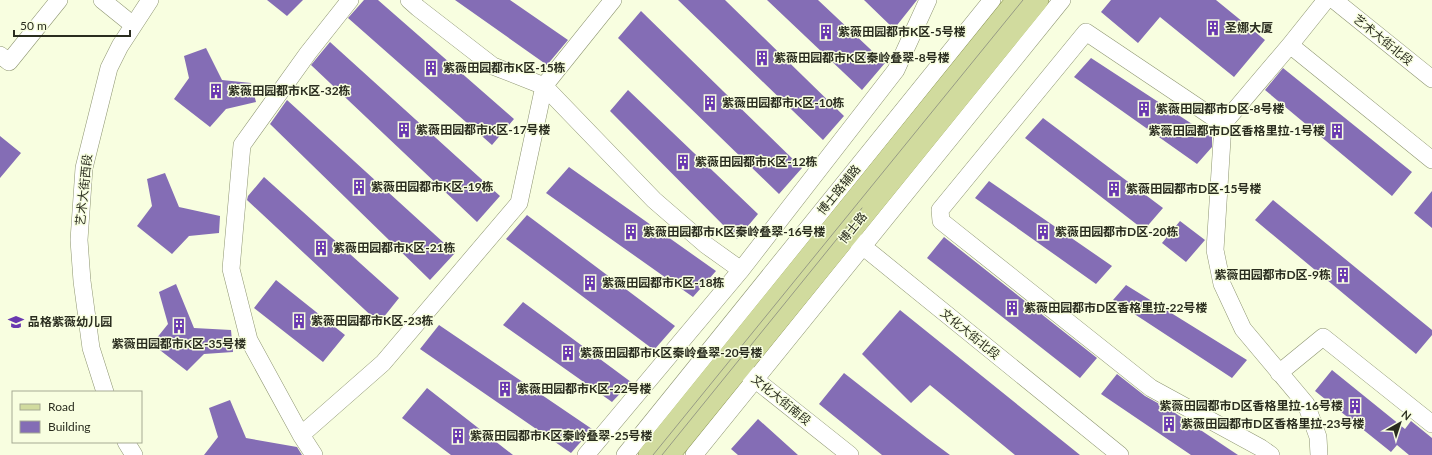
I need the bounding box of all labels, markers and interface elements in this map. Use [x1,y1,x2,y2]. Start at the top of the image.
street label: 艺术大街北段 [1351,11,1416,68]
scale bar [14,12,130,38]
text: 50 m [20,18,47,33]
building icon: 圣娜大厦 [1204,19,1222,37]
place label: 圣娜大厦 [1225,20,1273,35]
building icon: 紫薇田园都市K区-5号楼 [817,23,835,41]
place label: 紫薇田园都市K区-5号楼 [838,24,966,39]
building icon: 紫薇田园都市K区秦岭叠翠-8号楼 [753,49,771,67]
place label: 紫薇田园都市K区秦岭叠翠-8号楼 [774,50,950,65]
building icon: 紫薇田园都市K区-15栋 [422,59,440,77]
place label: 紫薇田园都市K区-15栋 [443,60,566,75]
building icon: 紫薇田园都市K区-32栋 [207,82,225,100]
place label: 紫薇田园都市K区-32栋 [228,83,351,98]
building icon: 紫薇田园都市K区-10栋 [701,94,719,112]
place label: 紫薇田园都市K区-10栋 [722,95,845,110]
building icon: 紫薇田园都市D区-8号楼 [1135,100,1153,118]
place label: 紫薇田园都市D区-8号楼 [1156,101,1285,116]
building icon: 紫薇田园都市K区-17号楼 [395,121,413,139]
place label: 紫薇田园都市K区-17号楼 [416,122,551,137]
building icon: 紫薇田园都市D区香格里拉-1号楼 [1328,122,1346,140]
place label: 紫薇田园都市D区香格里拉-1号楼 [1148,123,1325,138]
street label: 艺术大街西段 [72,153,95,227]
building icon: 紫薇田园都市K区-12栋 [674,153,692,171]
place label: 紫薇田园都市K区-12栋 [695,154,818,169]
street label: 博士路辅路 [814,162,863,218]
building icon: 紫薇田园都市K区-19栋 [350,178,368,196]
place label: 紫薇田园都市K区-19栋 [371,179,494,194]
building icon: 紫薇田园都市D区-15号楼 [1105,180,1123,198]
place label: 紫薇田园都市D区-15号楼 [1126,181,1262,196]
street label: 博士路 [835,209,870,246]
building icon: 紫薇田园都市K区秦岭叠翠-16号楼 [622,223,640,241]
building icon: 紫薇田园都市D区-20栋 [1034,223,1052,241]
place label: 紫薇田园都市K区秦岭叠翠-16号楼 [643,224,826,239]
place label: 紫薇田园都市D区-20栋 [1055,224,1179,239]
building icon: 紫薇田园都市K区-21栋 [312,239,330,257]
place label: 紫薇田园都市K区-21栋 [333,240,456,255]
building icon: 紫薇田园都市D区-9栋 [1334,266,1352,284]
place label: 紫薇田园都市D区-9栋 [1214,267,1331,282]
building icon: 紫薇田园都市K区-18栋 [581,274,599,292]
place label: 紫薇田园都市K区-18栋 [602,275,725,290]
building icon: 紫薇田园都市D区香格里拉-22号楼 [1003,299,1021,317]
place label: 紫薇田园都市D区香格里拉-22号楼 [1024,300,1208,315]
street label: 文化大街北段 [938,305,1003,362]
building icon: 紫薇田园都市K区-23栋 [290,312,308,330]
school or university icon: 品格紫薇幼儿园 [7,313,25,331]
place label: 紫薇田园都市K区-23栋 [311,313,434,328]
place label: 品格紫薇幼儿园 [28,314,112,329]
building icon: 紫薇田园都市K区-35号楼 [170,317,188,335]
place label: 紫薇田园都市K区-35号楼 [112,336,246,351]
building icon: 紫薇田园都市K区秦岭叠翠-20号楼 [559,344,577,362]
place label: 紫薇田园都市K区秦岭叠翠-20号楼 [580,345,763,360]
street label: 文化大街南段 [749,371,814,428]
building icon: 紫薇田园都市K区-22号楼 [496,380,514,398]
place label: 紫薇田园都市K区-22号楼 [517,381,652,396]
legend [12,391,142,443]
building icon: 紫薇田园都市D区香格里拉-16号楼 [1346,397,1364,415]
place label: 紫薇田园都市D区香格里拉-16号楼 [1159,398,1343,413]
text: Road [48,399,75,414]
north arrow [1380,403,1420,443]
text: N [1399,407,1414,423]
building icon: 紫薇田园都市D区香格里拉-23号楼 [1160,415,1178,433]
place label: 紫薇田园都市D区香格里拉-23号楼 [1181,416,1365,431]
text: Building [48,419,91,434]
building icon: 紫薇田园都市K区秦岭叠翠-25号楼 [449,427,467,445]
place label: 紫薇田园都市K区秦岭叠翠-25号楼 [470,428,653,443]

